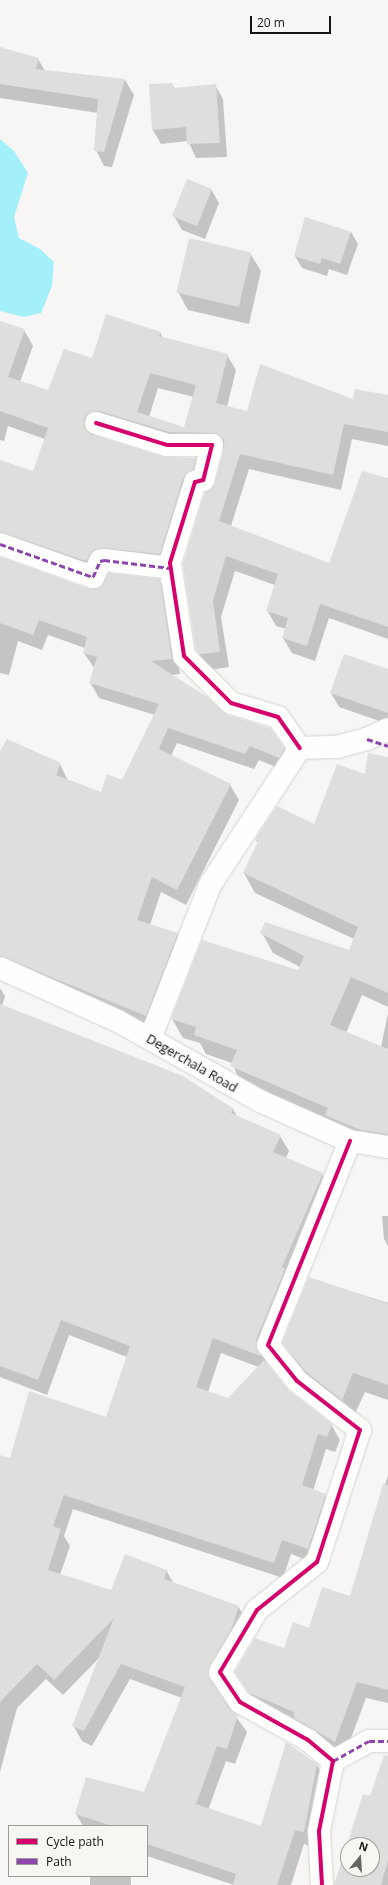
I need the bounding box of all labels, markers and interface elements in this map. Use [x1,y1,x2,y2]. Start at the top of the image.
scale bar [252,8,333,34]
text: 20 m [257,14,285,31]
street label: Degerchala Road [144,1031,240,1095]
legend [8,1825,148,1877]
text: Cycle path [46,1833,104,1850]
north arrow [340,1837,380,1877]
text: N [357,1838,370,1855]
text: Path [46,1853,72,1870]

